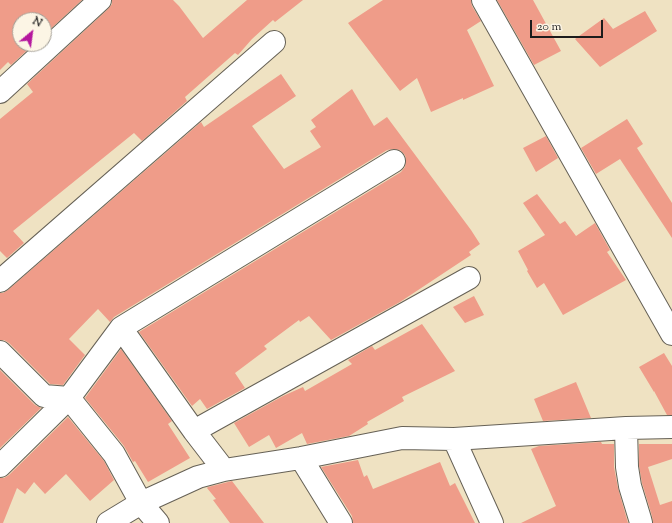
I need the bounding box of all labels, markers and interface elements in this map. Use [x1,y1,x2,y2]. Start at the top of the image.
north arrow [12,12,52,52]
scale bar [532,12,605,38]
text: N [30,13,45,32]
text: 20 m [537,18,561,36]

